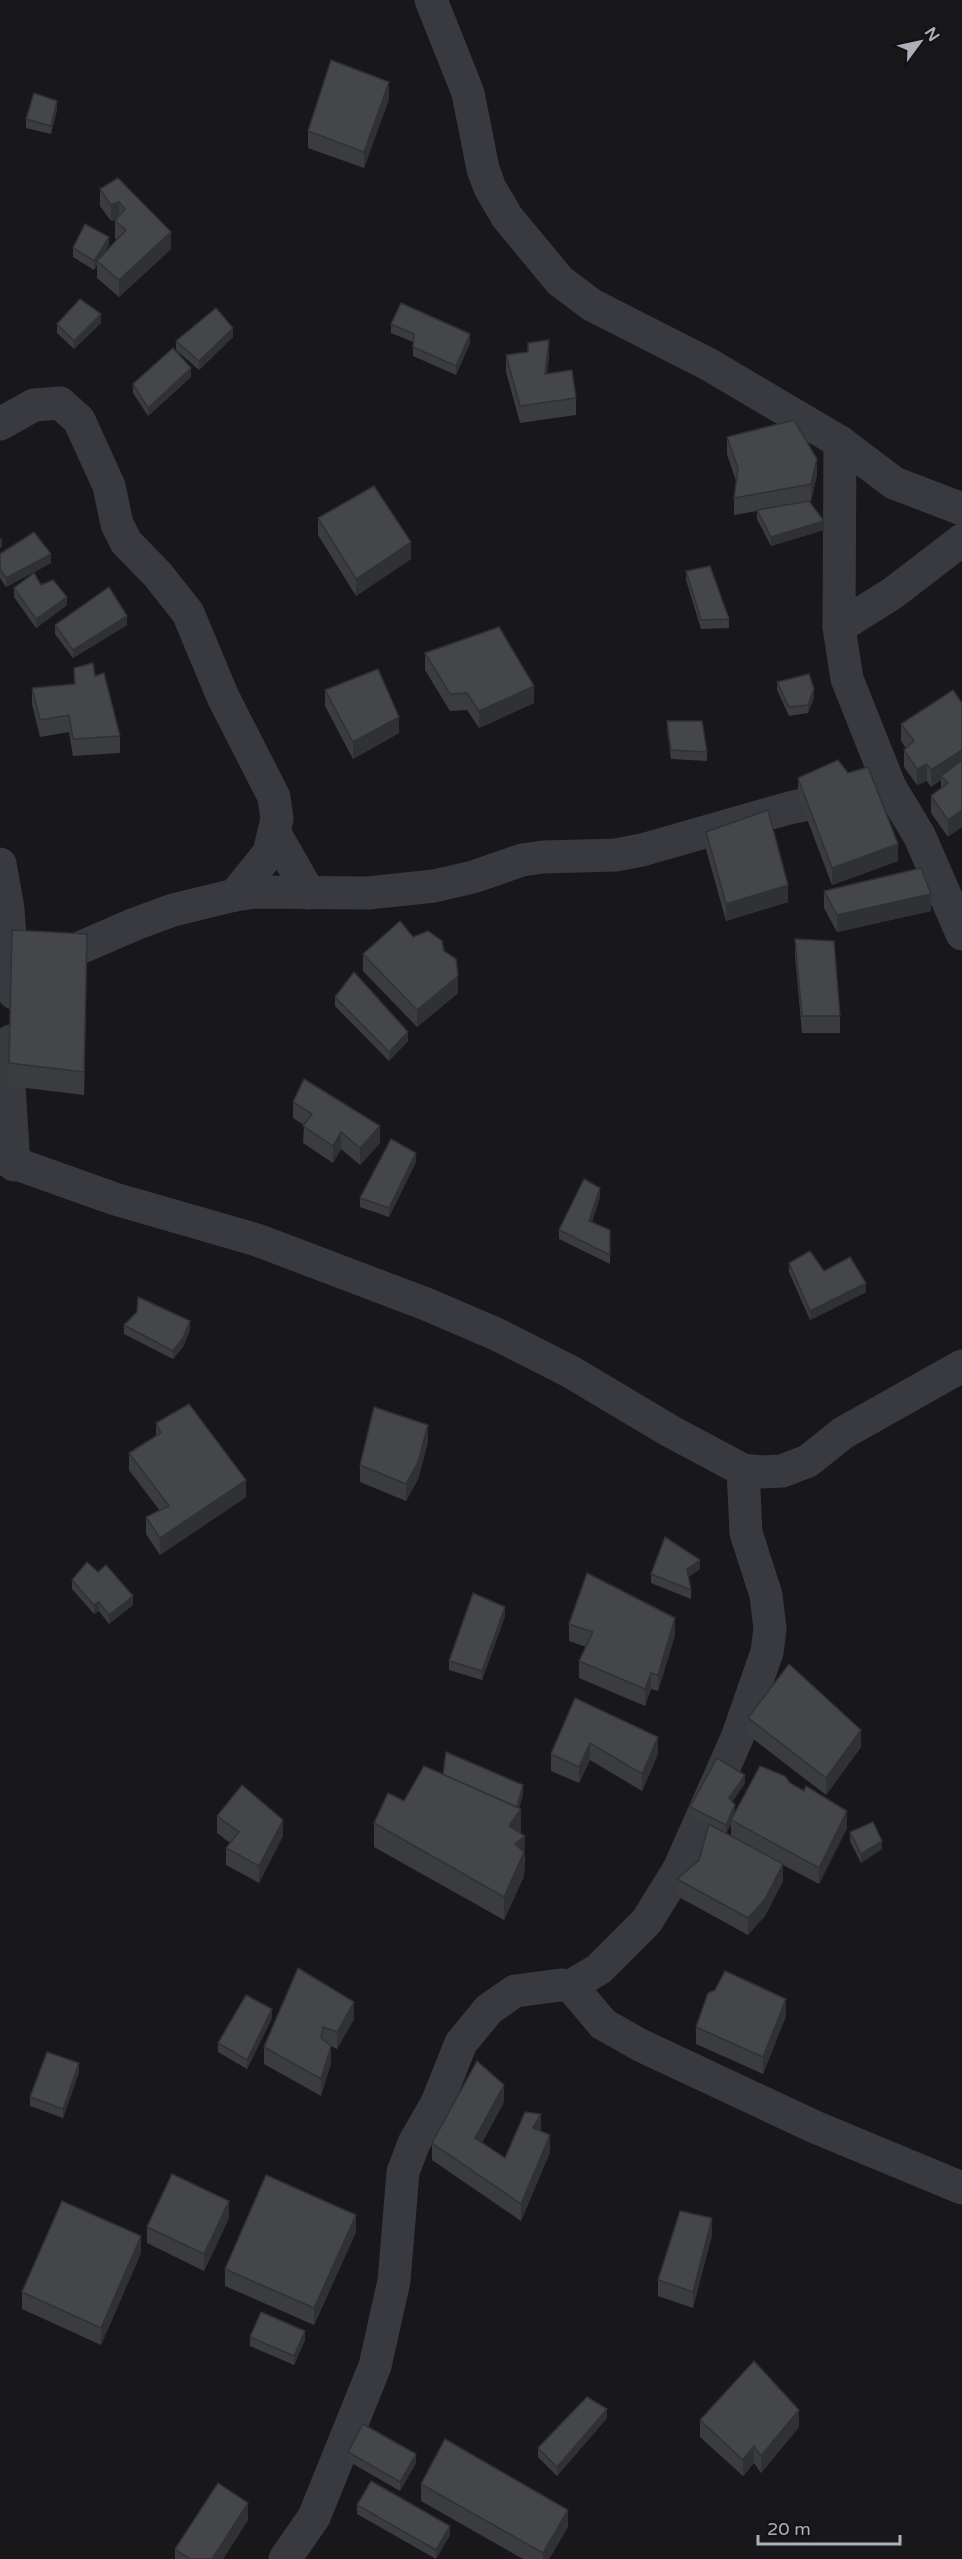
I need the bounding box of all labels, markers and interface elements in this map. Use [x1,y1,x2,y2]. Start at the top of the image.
north arrow [890,12,950,72]
text: N [920,24,944,45]
scale bar [758,2508,900,2546]
text: 20 m [767,2518,811,2540]

